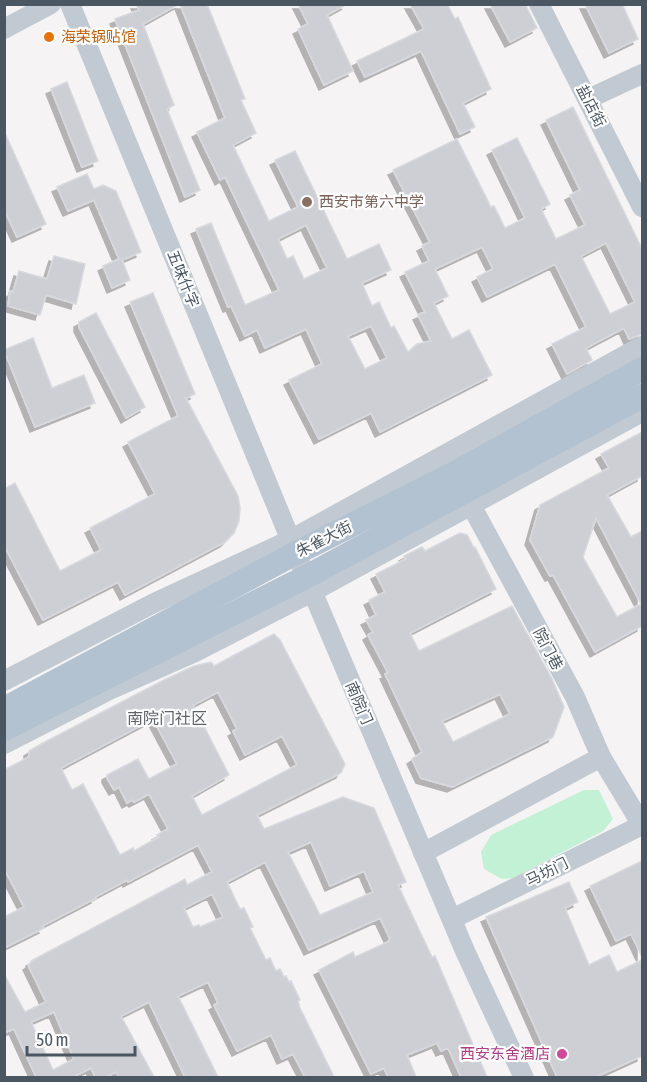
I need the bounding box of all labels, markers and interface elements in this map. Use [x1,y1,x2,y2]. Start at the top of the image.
place label: 海荣锅贴馆 [61,28,136,45]
marker: 海荣锅贴馆 [42,30,56,44]
street label: 盐店街 [574,82,609,130]
place label: 西安市第六中学 [319,193,424,210]
marker: 西安市第六中学 [300,195,314,209]
street label: 五味什字 [164,248,203,310]
street label: 朱雀大街 [293,517,354,560]
street label: 院门巷 [530,625,567,673]
street label: 南院门 [343,679,376,727]
district label: 南院门社区 [127,709,207,727]
street label: 马坊门 [523,854,571,889]
scale bar [27,1019,135,1057]
text: 50 m [36,1029,68,1050]
place label: 西安东舍酒店 [460,1045,550,1062]
marker: 西安东舍酒店 [555,1047,569,1061]

